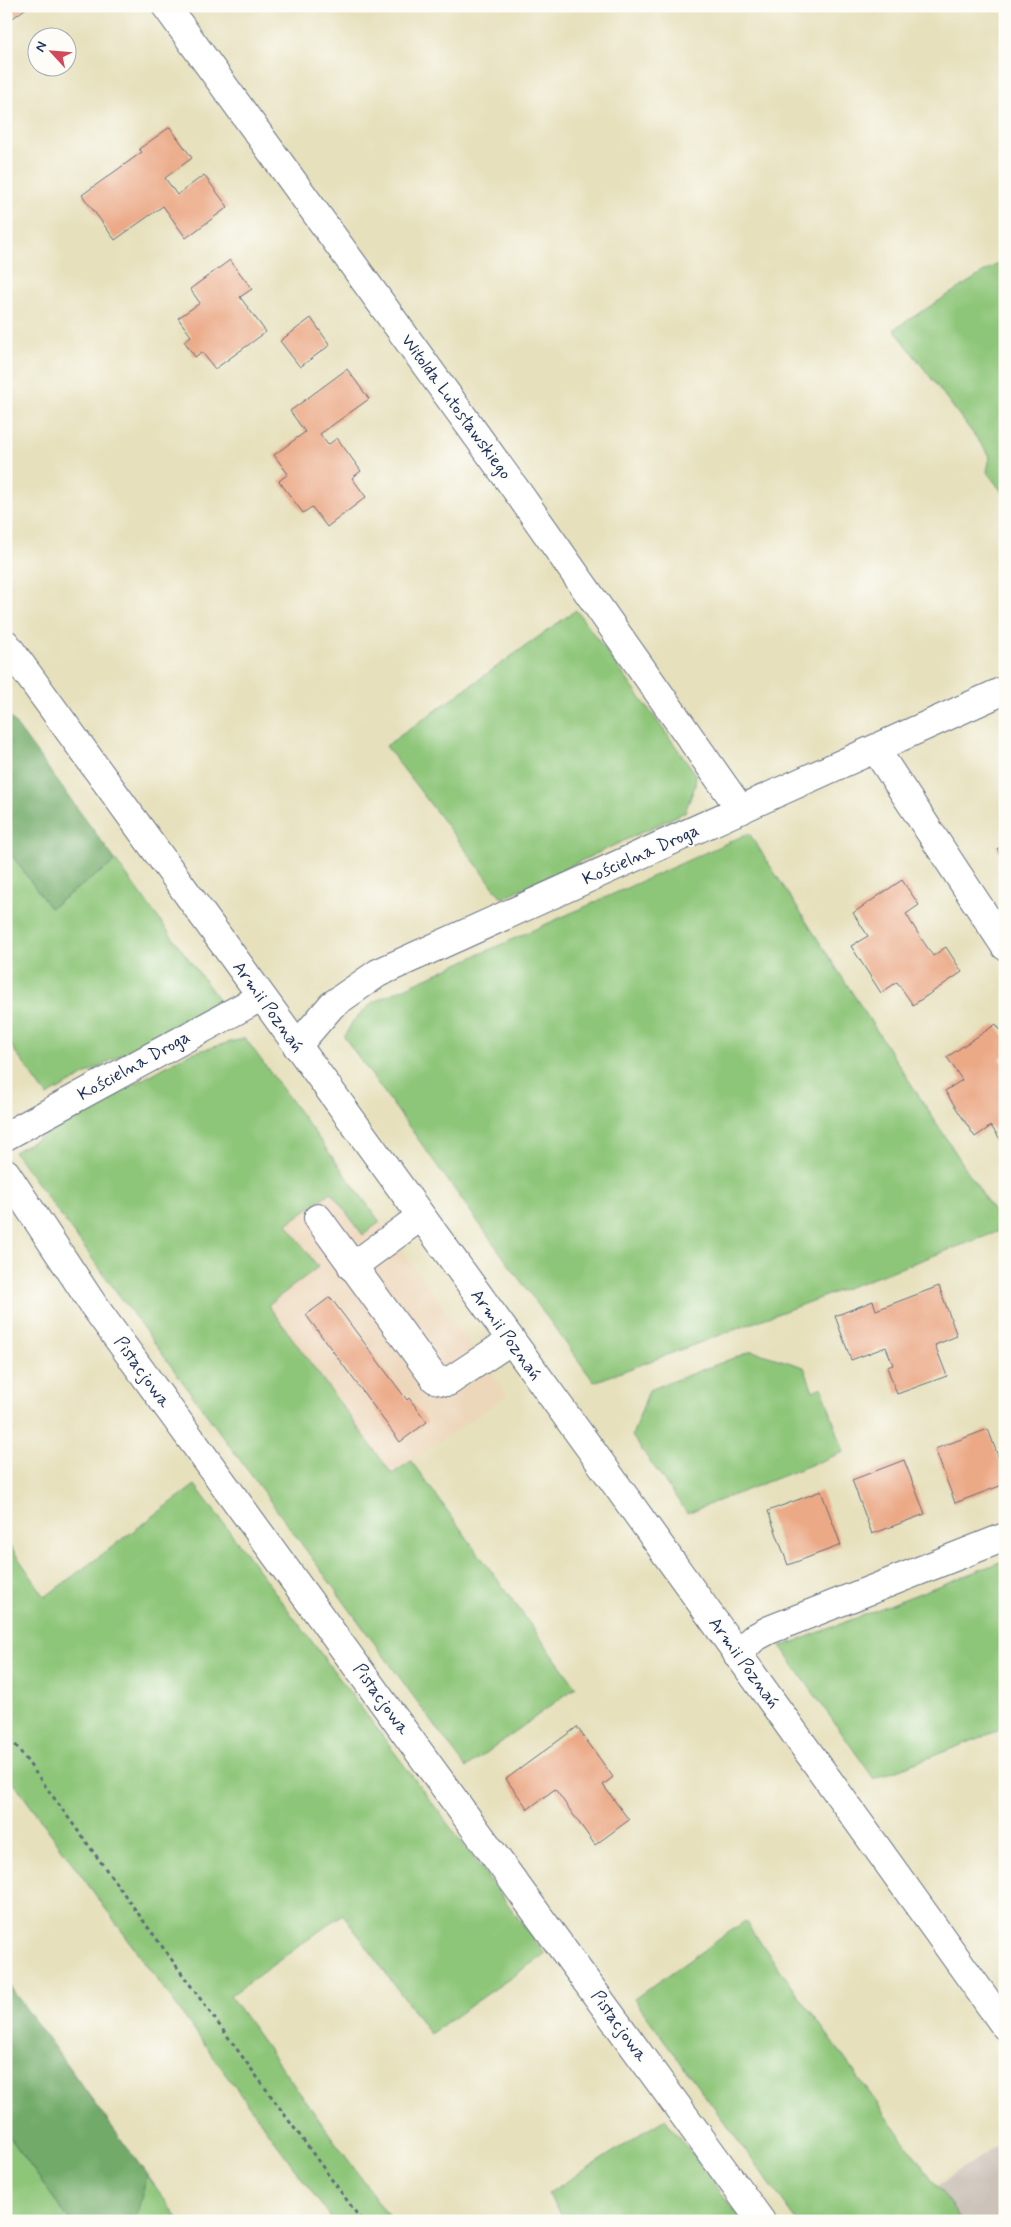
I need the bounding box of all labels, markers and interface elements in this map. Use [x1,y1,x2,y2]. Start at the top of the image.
north arrow [28,28,78,78]
text: N [31,39,51,55]
street label: Witolda Lutosławskiego [395,329,517,485]
street label: Kościelna Droga [579,819,703,891]
street label: Armii Poznań [227,956,309,1058]
street label: Kościelna Droga [73,1025,195,1107]
street label: Armii Poznań [465,1284,547,1386]
street label: Pistacjowa [108,1331,176,1413]
street label: Armii Poznań [703,1612,785,1714]
street label: Pistacjowa [347,1658,415,1740]
street label: Pistacjowa [585,1985,653,2067]

